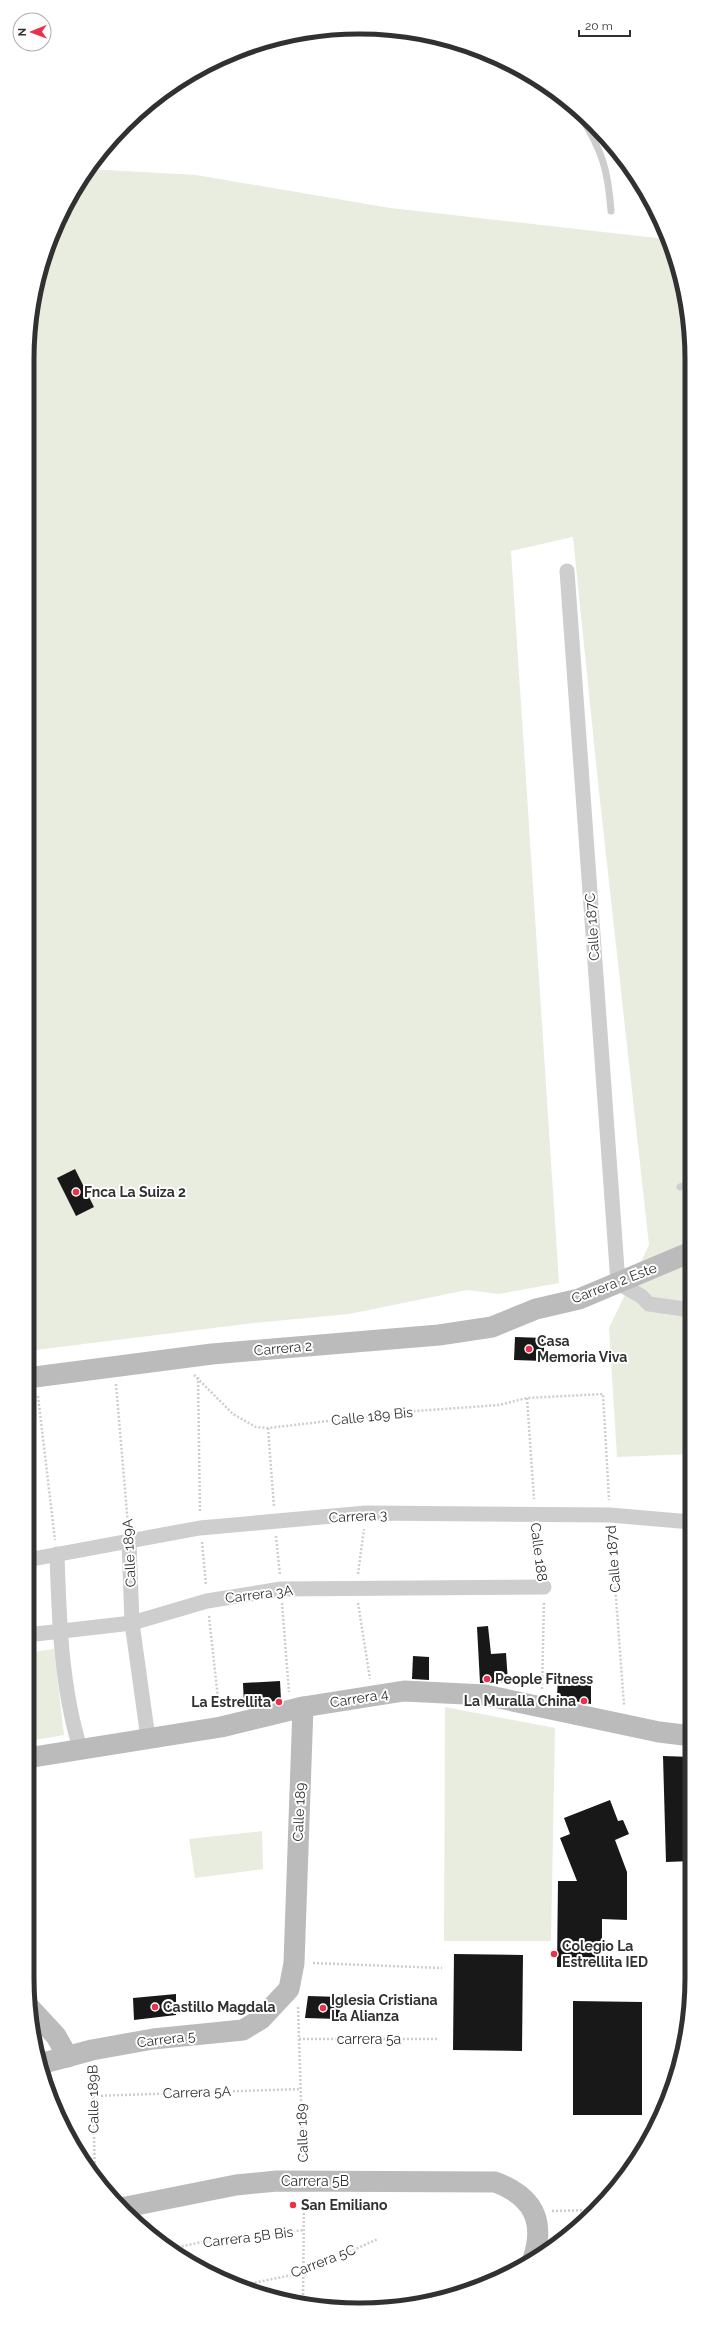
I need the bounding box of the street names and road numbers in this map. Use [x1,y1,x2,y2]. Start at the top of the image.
street label: Calle 187C [582,892,602,961]
street label: Carrera 2 Este [569,1259,659,1307]
street label: Carrera 2 [253,1337,313,1359]
street label: Calle 189 Bis [330,1404,414,1428]
street label: Carrera 3 [328,1506,388,1526]
street label: Calle 189A [119,1518,139,1588]
street label: Calle 188 [527,1522,551,1582]
street label: Calle 187d [603,1525,623,1593]
street label: Carrera 3A [224,1582,294,1606]
street label: Carrera 4 [329,1685,390,1711]
street label: Calle 189 [289,1782,309,1842]
street label: Carrera 5 [136,2027,197,2051]
street label: carrera 5a [337,2031,401,2047]
street label: Calle 189B [84,2065,102,2133]
street label: Carrera 5A [163,2083,232,2101]
street label: Calle 189 [293,2103,311,2163]
street label: Carrera 5B [281,2173,349,2189]
street label: Carrera 5B Bis [202,2223,294,2250]
street label: Carrera 5C [288,2241,358,2281]

